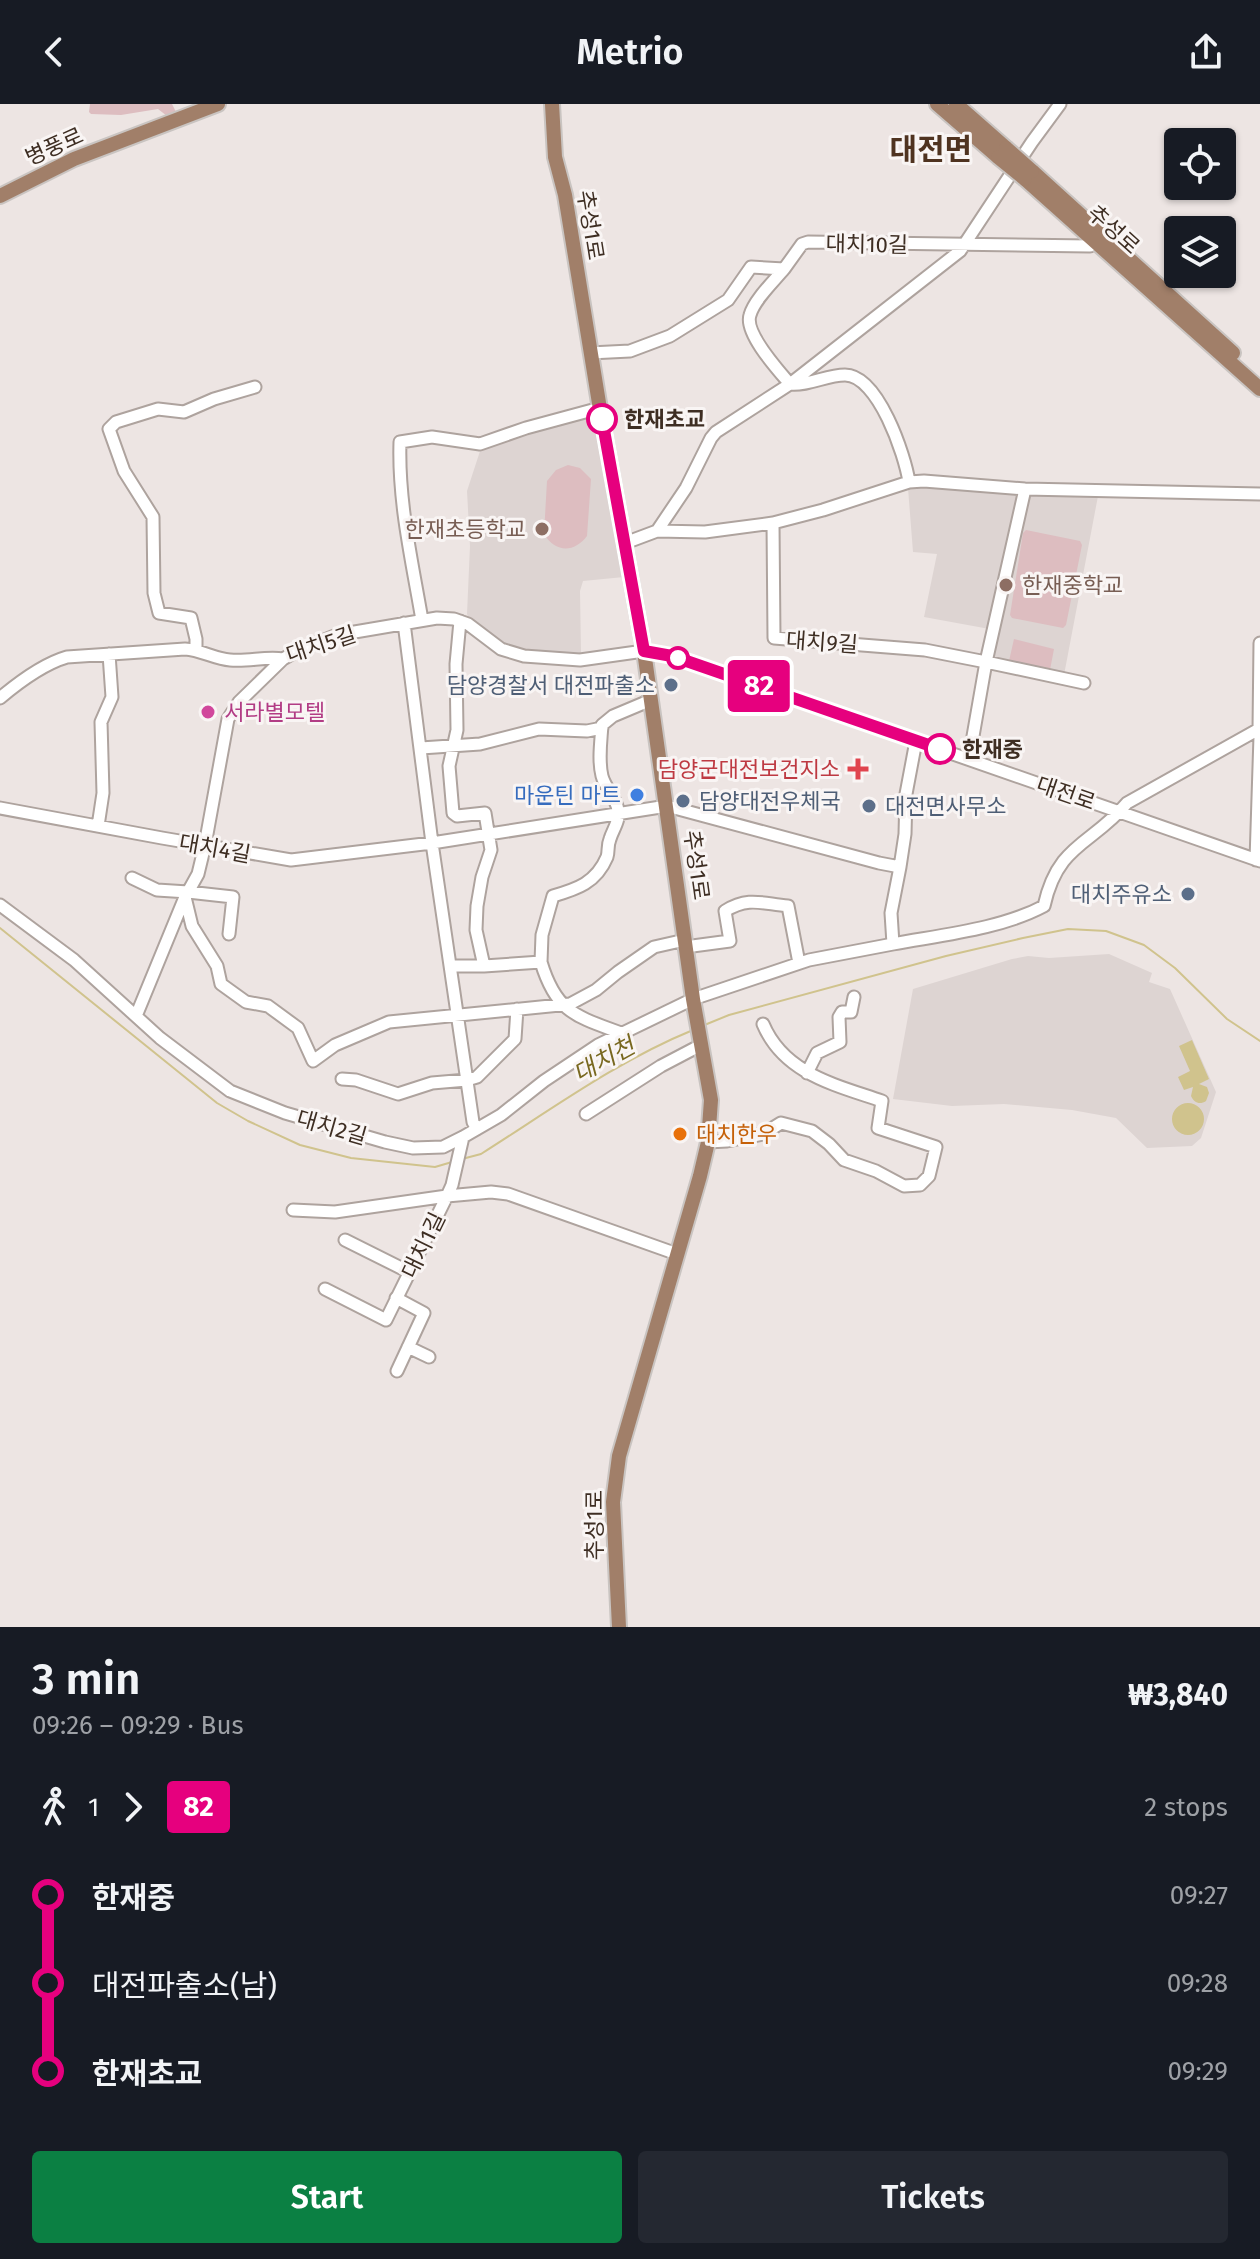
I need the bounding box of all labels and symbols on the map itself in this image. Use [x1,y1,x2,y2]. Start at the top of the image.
street label: 병풍로 [21,122,87,171]
district label: 대전면 [890,132,972,168]
street label: 추성1로 [572,188,609,262]
street label: 추성로 [1082,199,1145,260]
street label: 대치10길 [825,230,908,259]
marker: 한재초교 [587,404,617,434]
place label: 한재초교 [624,406,705,433]
place label: 한재초등학교 [405,516,526,543]
marker: 한재초등학교 [533,520,551,538]
place label: 한재중학교 [1022,572,1123,599]
marker: 한재중학교 [997,576,1015,594]
street label: 대치5길 [283,621,359,668]
street label: 대치9길 [785,627,859,658]
unlabelled marker [667,647,689,669]
line badge: 82 [723,660,795,712]
place label: 담양경찰서 대전파출소 [447,672,655,699]
marker: 담양경찰서 대전파출소 [662,676,680,694]
place label: 서라별모텔 [224,699,325,726]
marker: 서라별모텔 [199,703,217,721]
marker: 한재중 [925,734,955,764]
place label: 한재중 [962,736,1023,763]
place label: 담양군대전보건지소 [658,756,840,783]
marker: 담양군대전보건지소 [847,758,869,780]
street label: 대전로 [1033,771,1099,816]
place label: 마운틴 마트 [514,782,621,809]
marker: 마운틴 마트 [628,786,646,804]
place label: 담양대전우체국 [699,788,841,815]
marker: 담양대전우체국 [674,792,692,810]
place label: 대전면사무소 [885,793,1006,820]
marker: 대전면사무소 [860,797,878,815]
street label: 추성1로 [678,828,715,902]
street label: 대치4길 [177,829,253,868]
place label: 대치주유소 [1071,881,1172,908]
marker: 대치주유소 [1179,885,1197,903]
water label: 대치천 [568,1030,642,1088]
street label: 대치2길 [294,1105,370,1150]
place label: 대치한우 [696,1121,777,1148]
marker: 대치한우 [671,1125,689,1143]
street label: 대치1길 [396,1208,451,1283]
street label: 추성1로 [581,1490,608,1560]

